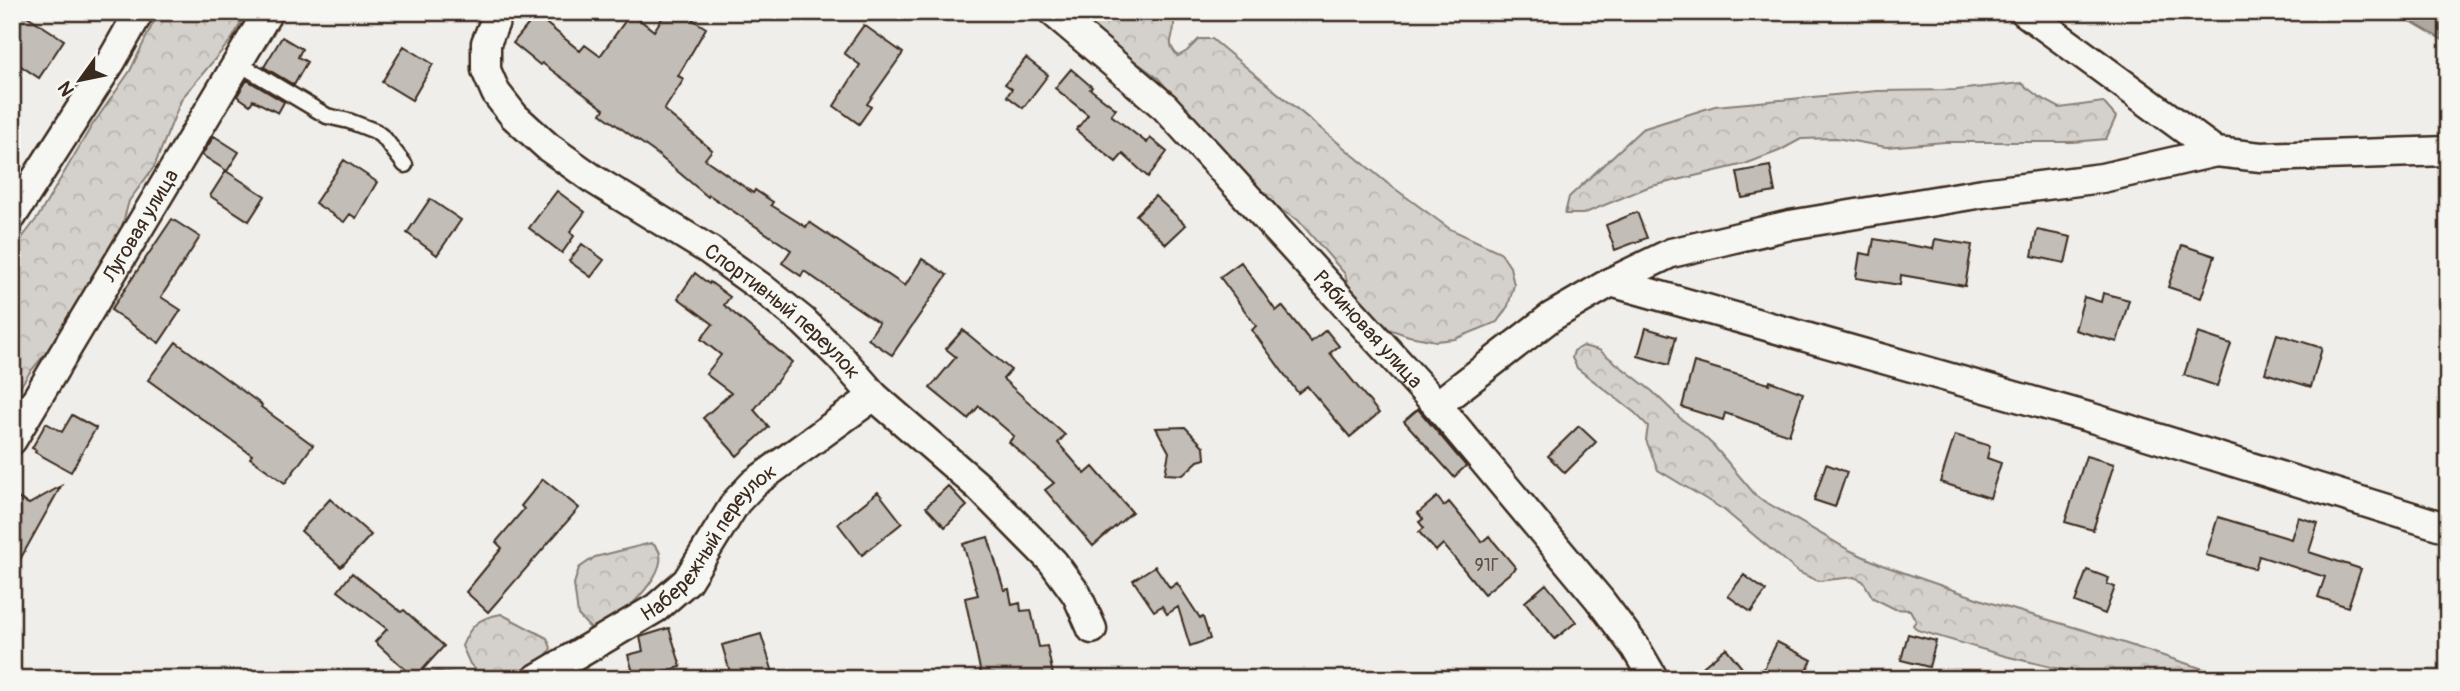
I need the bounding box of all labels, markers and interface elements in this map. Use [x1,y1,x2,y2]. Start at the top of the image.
north arrow [46,46,116,116]
text: N [53,77,80,101]
street label: Луговая улица [96,164,184,288]
street label: Спортивный переулок [699,237,867,385]
street label: Рябиновая улица [1307,265,1429,394]
street label: Набережный переулок [636,457,782,628]
house number: 91Г [1475,554,1499,577]

